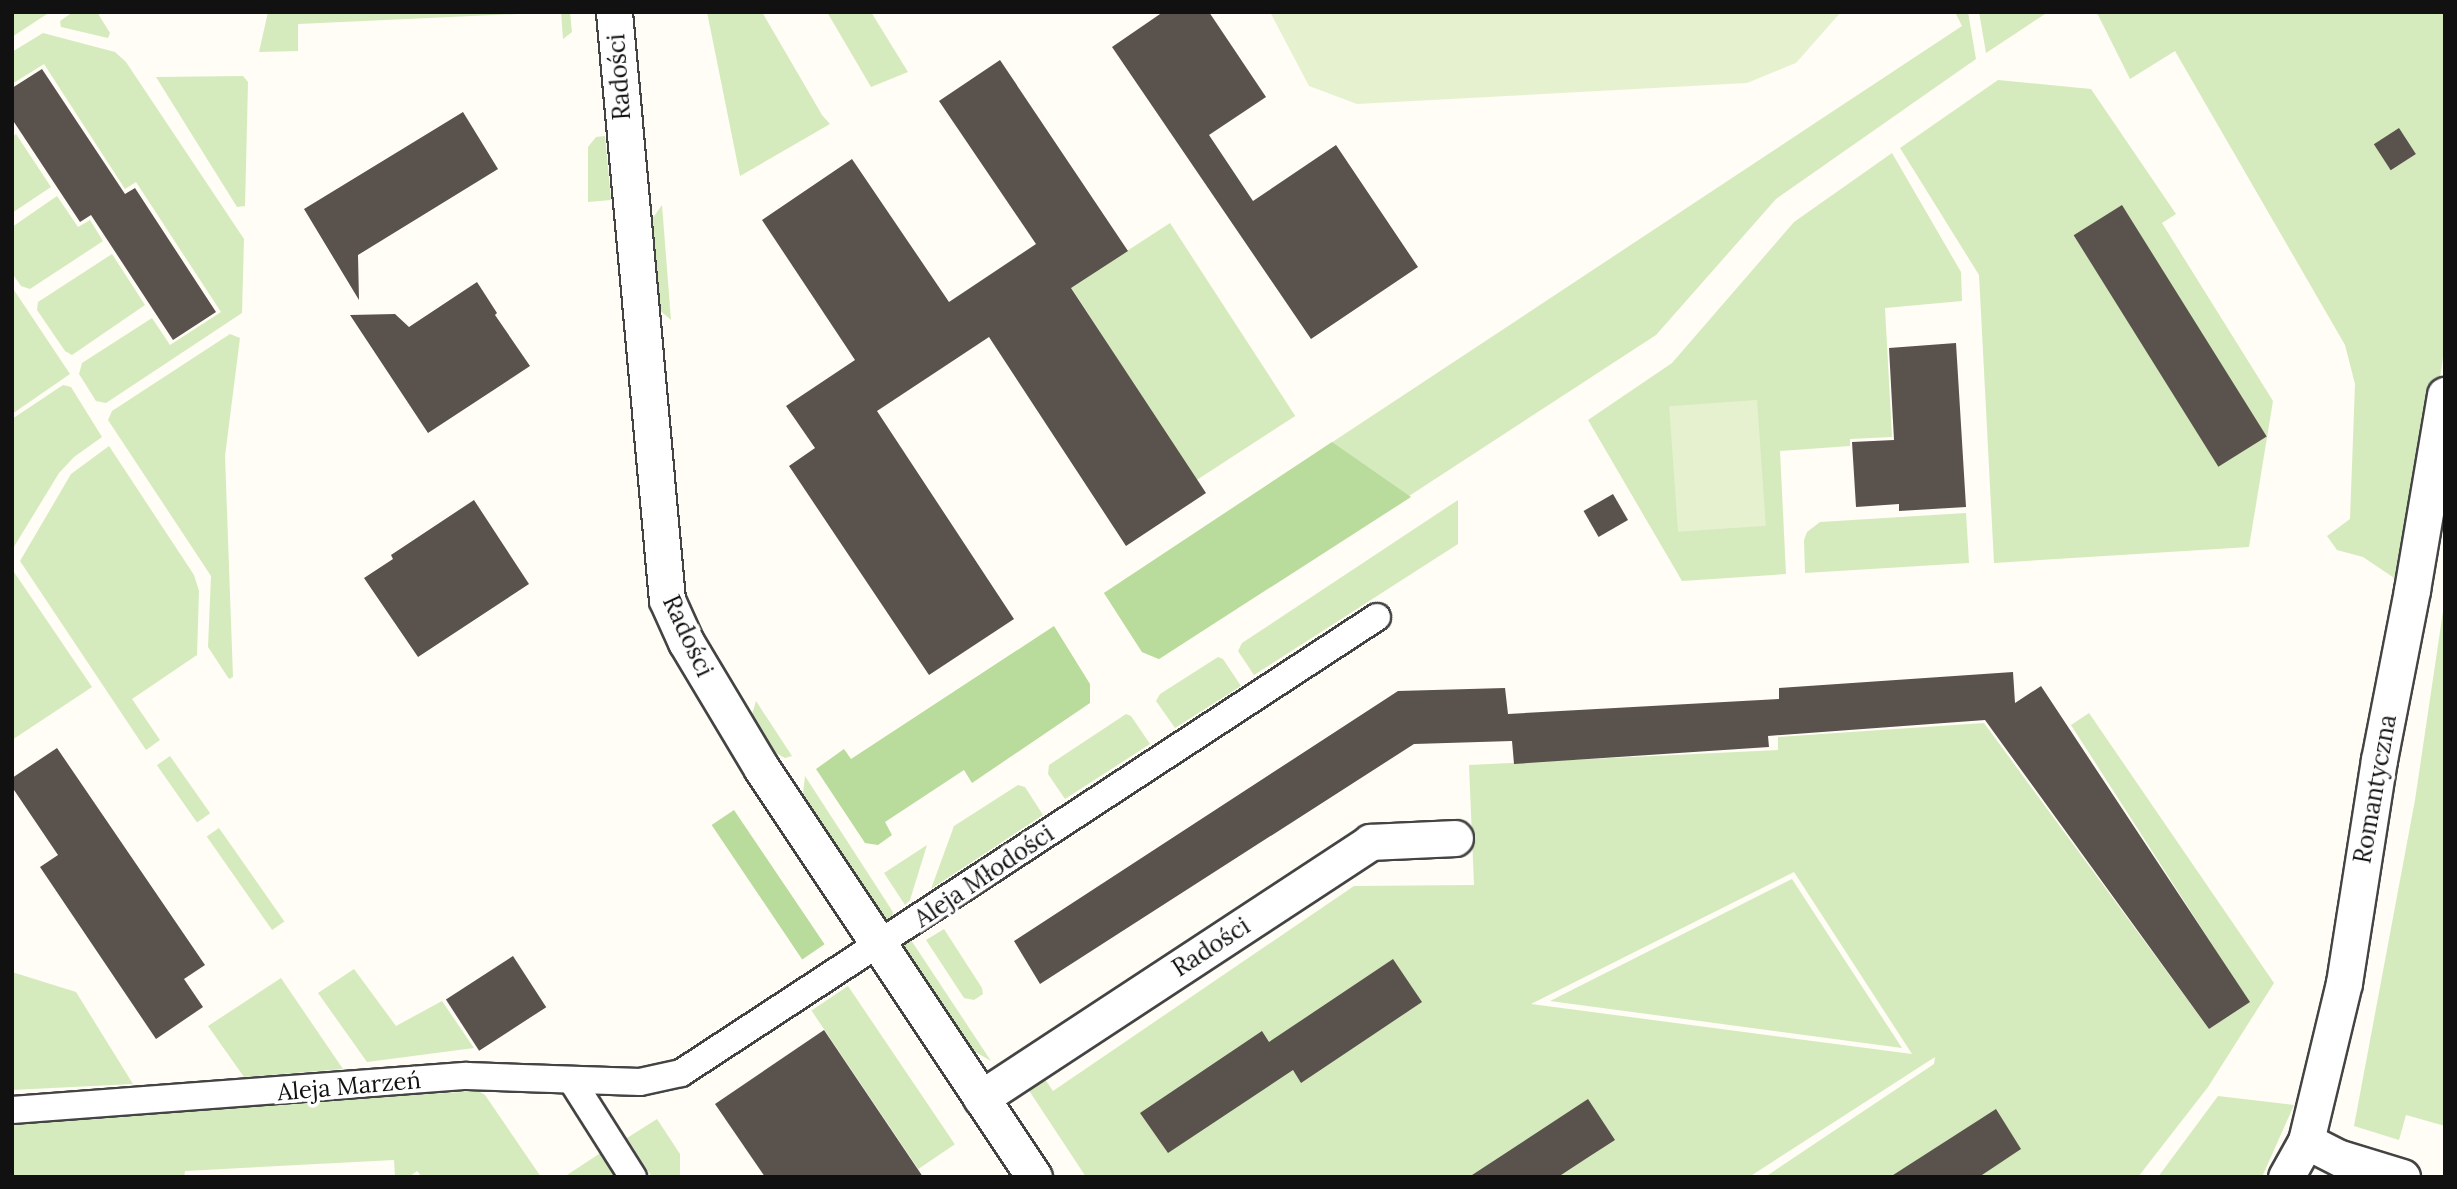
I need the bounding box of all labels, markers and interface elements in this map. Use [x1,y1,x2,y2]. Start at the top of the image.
street label: Radości [602,33,636,121]
street label: Radości [657,591,719,681]
street label: Romantyczna [2348,712,2402,866]
street label: Aleja Młodości [909,819,1059,933]
street label: Radości [1167,911,1255,983]
street label: Aleja Marzeń [276,1065,422,1107]

